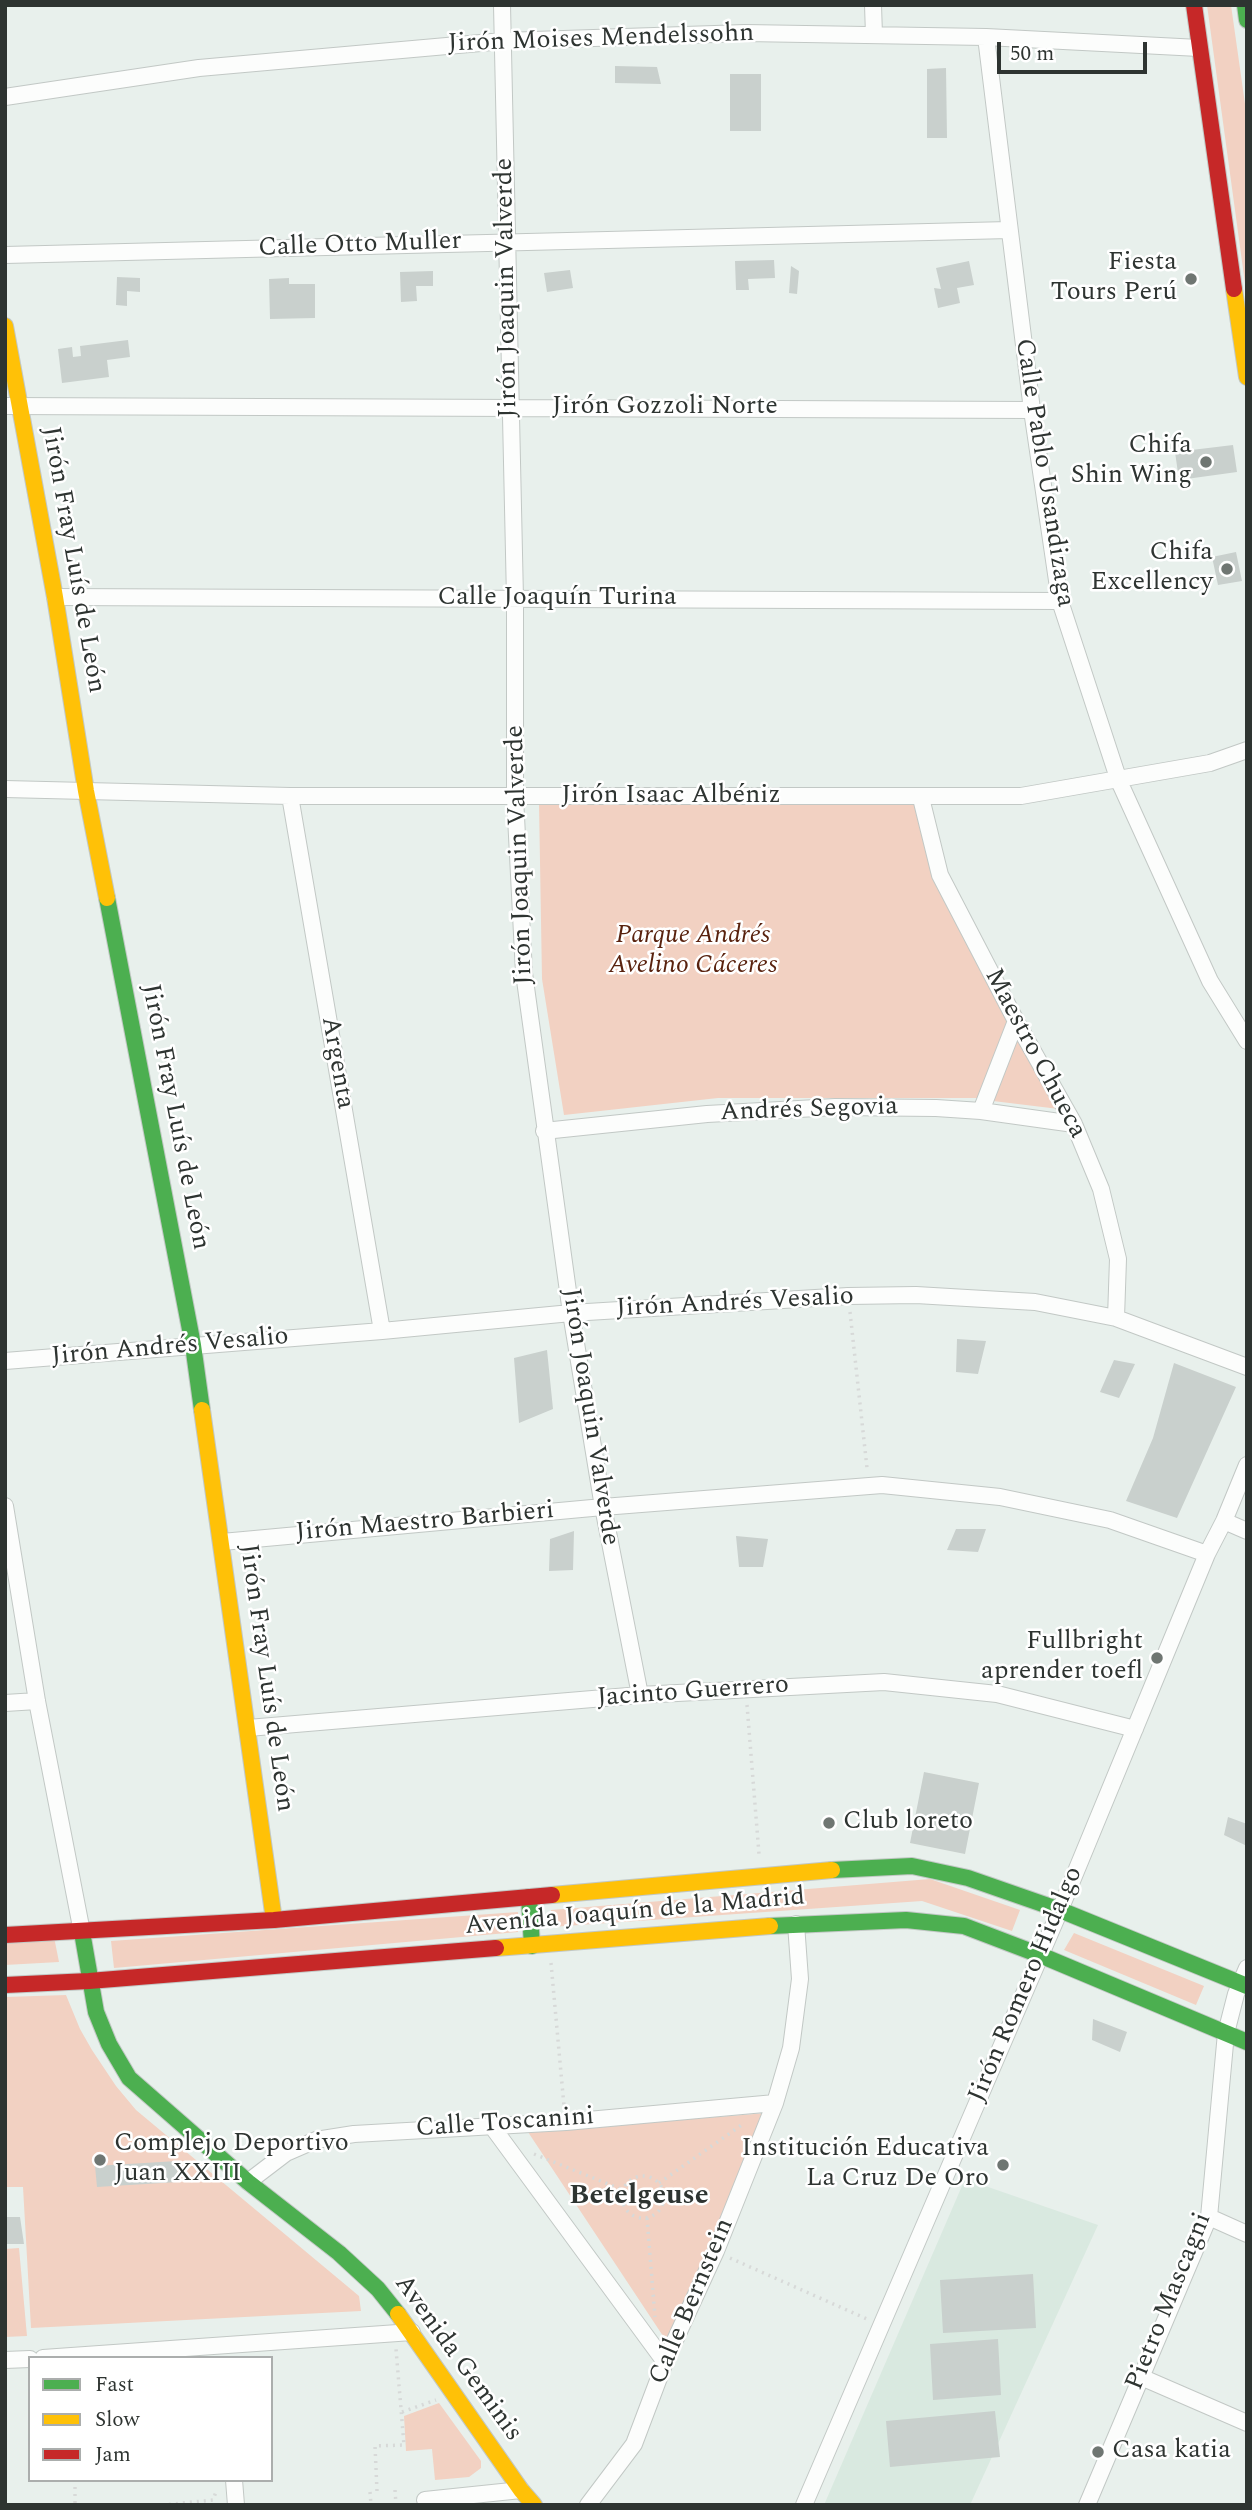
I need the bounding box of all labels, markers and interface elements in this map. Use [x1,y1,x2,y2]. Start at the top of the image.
street label: Jirón Moises Mendelssohn [447,19,755,61]
scale bar [1000,28,1150,72]
text: 50 m [1010,38,1054,70]
street label: Jirón Joaquin Valverde [490,158,526,418]
street label: Calle Otto Muller [258,227,462,265]
place label: Fiesta Tours Perú [1051,248,1177,310]
marker: Fiesta Tours Perú [1183,271,1199,287]
street label: Calle Pablo Usandizaga [1006,337,1080,609]
street label: Jirón Gozzoli Norte [552,392,778,424]
street label: Jirón Fray Luís de León [33,424,111,696]
place label: Chifa Shin Wing [1071,431,1192,492]
marker: Chifa Shin Wing [1198,454,1214,470]
place label: Chifa Excellency [1090,538,1213,600]
marker: Chifa Excellency [1219,561,1235,577]
street label: Calle Joaquín Turina [437,583,677,615]
street label: Jirón Joaquin Valverde [501,725,541,985]
street label: Jirón Isaac Albéniz [561,781,781,813]
park label: Parque Andrés Avelino Cáceres [609,921,777,982]
street label: Maestro Chueca [976,964,1092,1144]
street label: Jirón Fray Luís de León [133,981,215,1253]
street label: Argenta [313,1014,359,1112]
street label: Andrés Segovia [719,1092,899,1130]
street label: Jirón Andrés Vesalio [615,1282,855,1326]
street label: Jirón Joaquin Valverde [553,1286,625,1548]
street label: Jirón Andrés Vesalio [50,1322,290,1374]
street label: Jirón Maestro Barbieri [294,1496,556,1550]
street label: Jirón Fray Luís de León [231,1542,299,1814]
place label: Fullbright aprender toefl [981,1627,1143,1688]
marker: Fullbright aprender toefl [1149,1650,1165,1666]
street label: Jacinto Guerrero [596,1671,790,1715]
place label: Club loreto [843,1807,973,1839]
marker: Club loreto [821,1815,837,1831]
street label: Jirón Romero Hidalgo [963,1862,1091,2108]
street label: Avenida Joaquín de la Madrid [464,1883,806,1943]
street label: Calle Toscanini [415,2102,595,2146]
place label: Complejo Deportivo Juan XXIII [114,2129,349,2190]
place label: Institución Educativa La Cruz De Oro [742,2134,989,2196]
marker: Complejo Deportivo Juan XXIII [92,2152,108,2168]
marker: Institución Educativa La Cruz De Oro [995,2157,1011,2173]
district label: Betelgeuse [569,2181,709,2215]
street label: Pietro Mascagni [1120,2209,1220,2395]
street label: Calle Bernstein [644,2214,742,2390]
street label: Avenida Geminis [386,2270,528,2448]
legend [28,2356,273,2482]
text: Fast [95,2369,134,2401]
text: Slow [95,2404,139,2436]
place label: Casa katia [1112,2436,1231,2468]
text: Jam [95,2439,131,2471]
marker: Casa katia [1090,2444,1106,2460]

